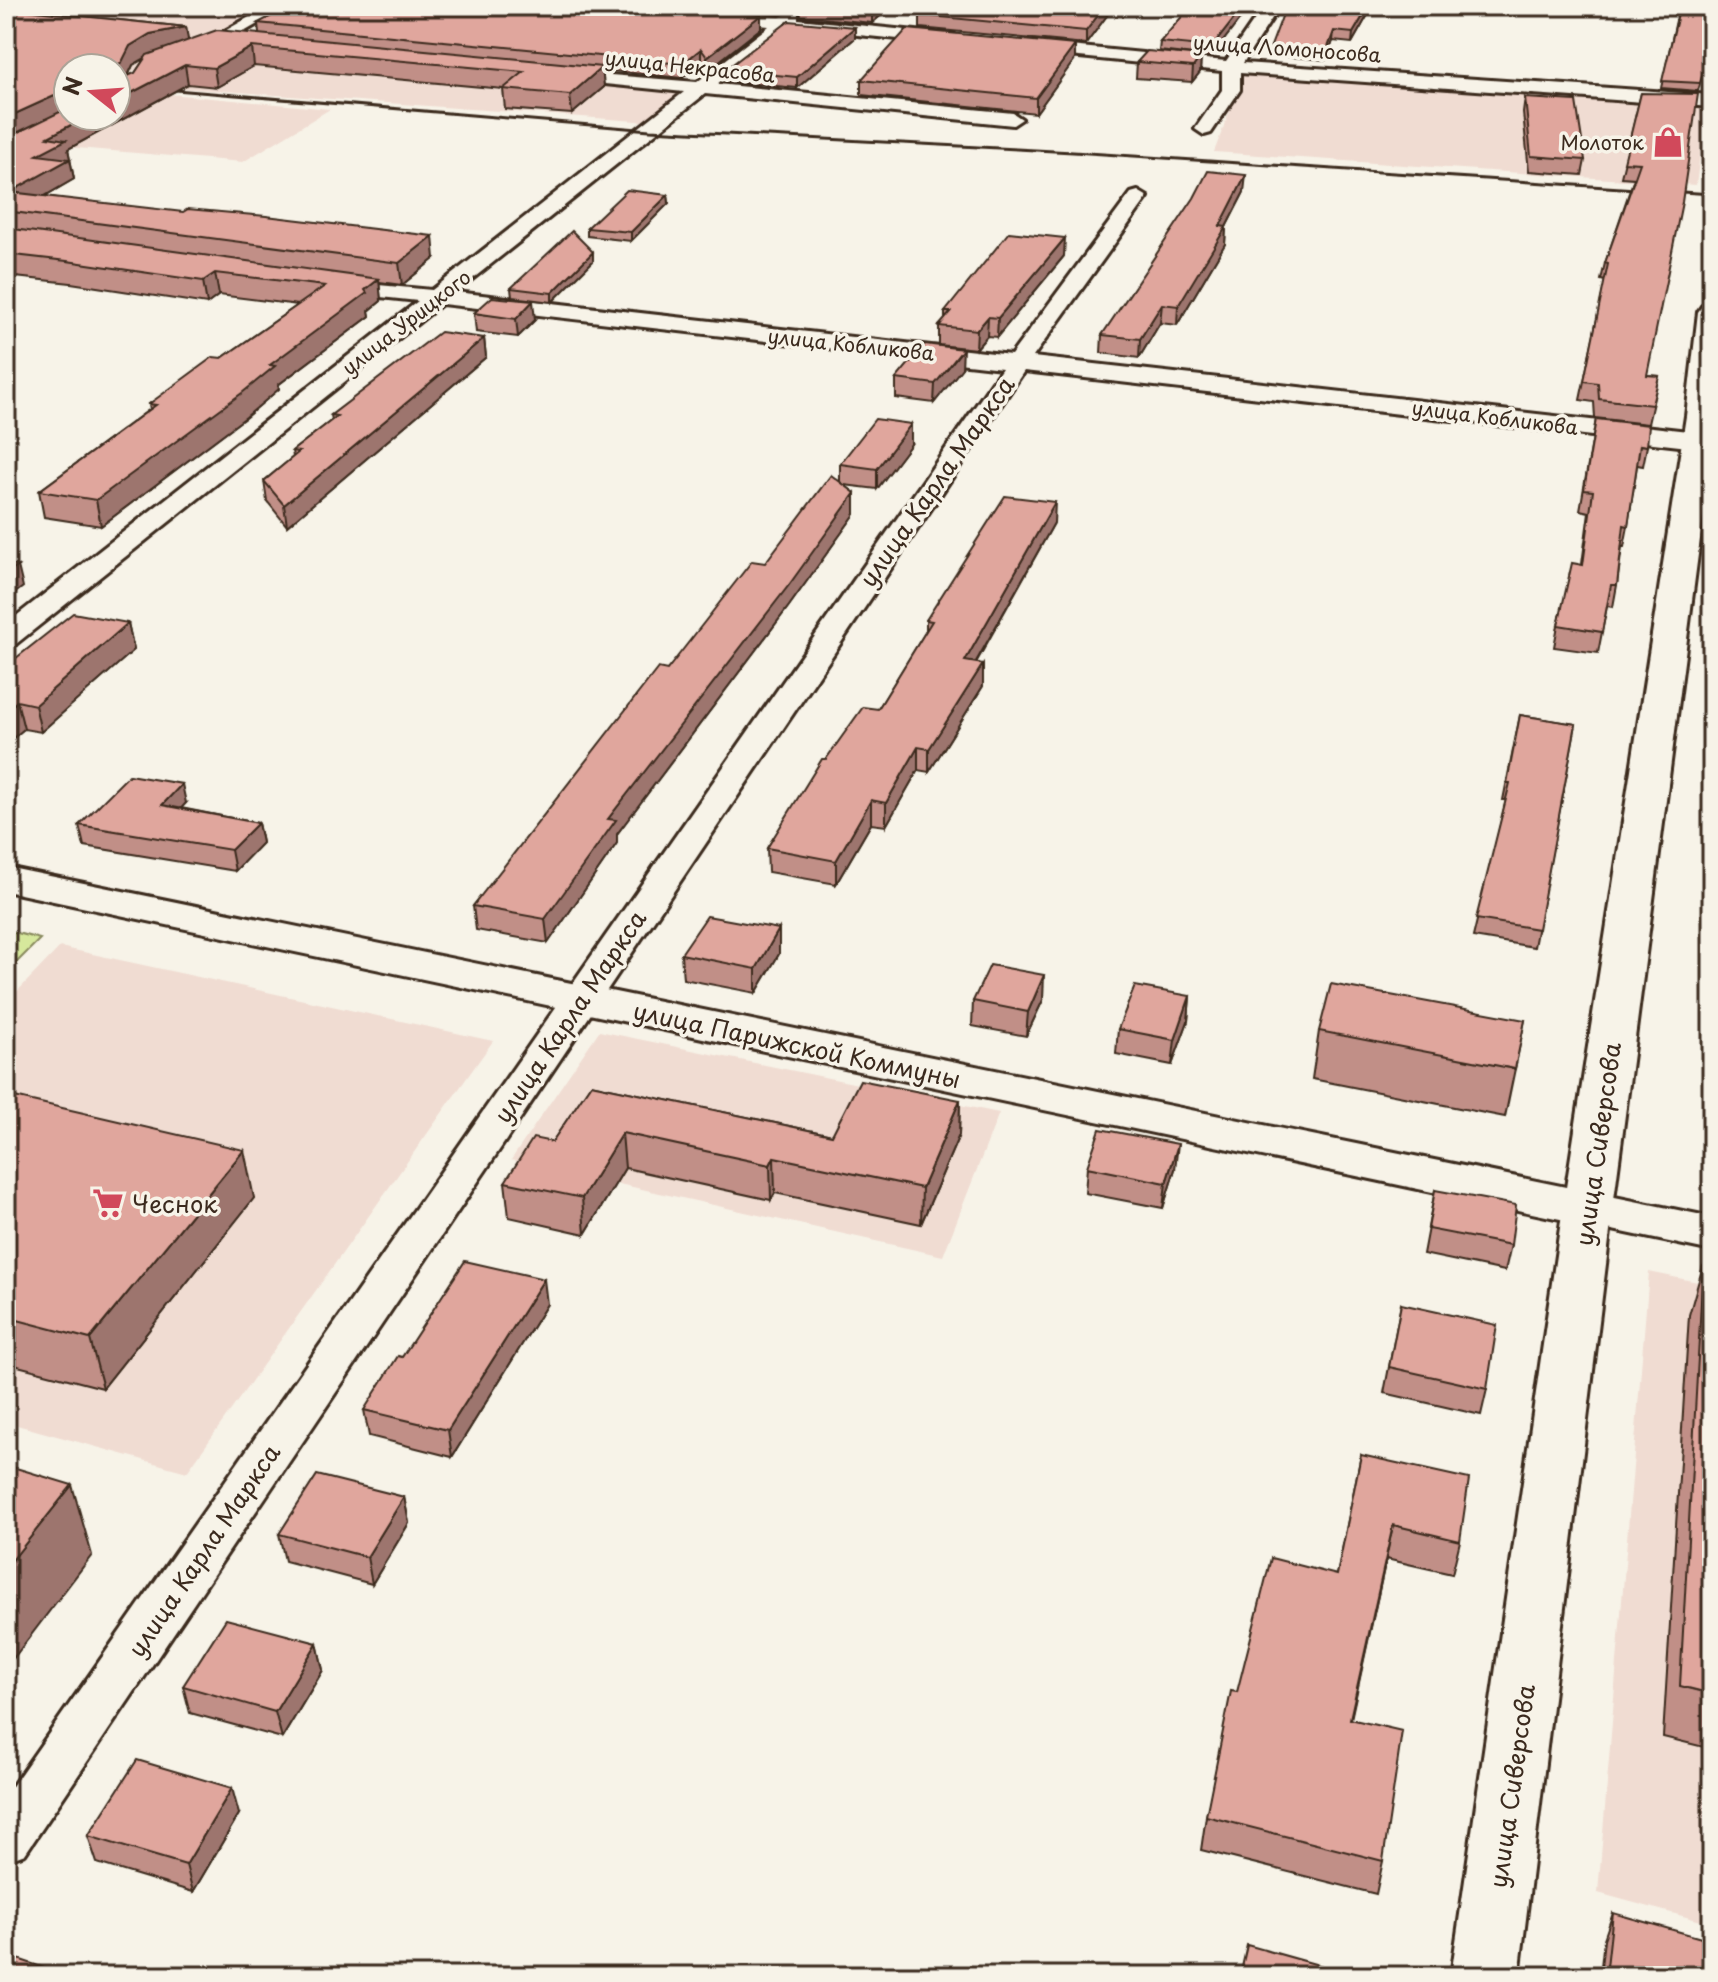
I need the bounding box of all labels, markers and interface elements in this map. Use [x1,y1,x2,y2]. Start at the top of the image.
street label: улица Ломоносова [1192,26,1383,70]
street label: улица Некрасова [603,42,777,90]
north arrow [52,52,132,132]
text: N [53,73,90,99]
shop icon: Молоток [1651,125,1685,159]
place label: Молоток [1561,127,1644,157]
street label: улица Урицкого [335,262,477,382]
street label: улица Кобликова [766,320,936,368]
street label: улица Карла Маркса [850,368,1023,594]
street label: улица Кобликова [1410,392,1580,442]
street label: улица Карла Маркса [484,902,654,1130]
street label: улица Парижской Коммуны [630,992,964,1096]
street label: улица Сиверсова [1565,1040,1629,1248]
place label: Чеснок [132,1185,218,1221]
supermarket icon: Чеснок [91,1186,125,1220]
street label: улица Карла Маркса [118,1436,288,1664]
street label: улица Сиверсова [1479,1682,1543,1890]

